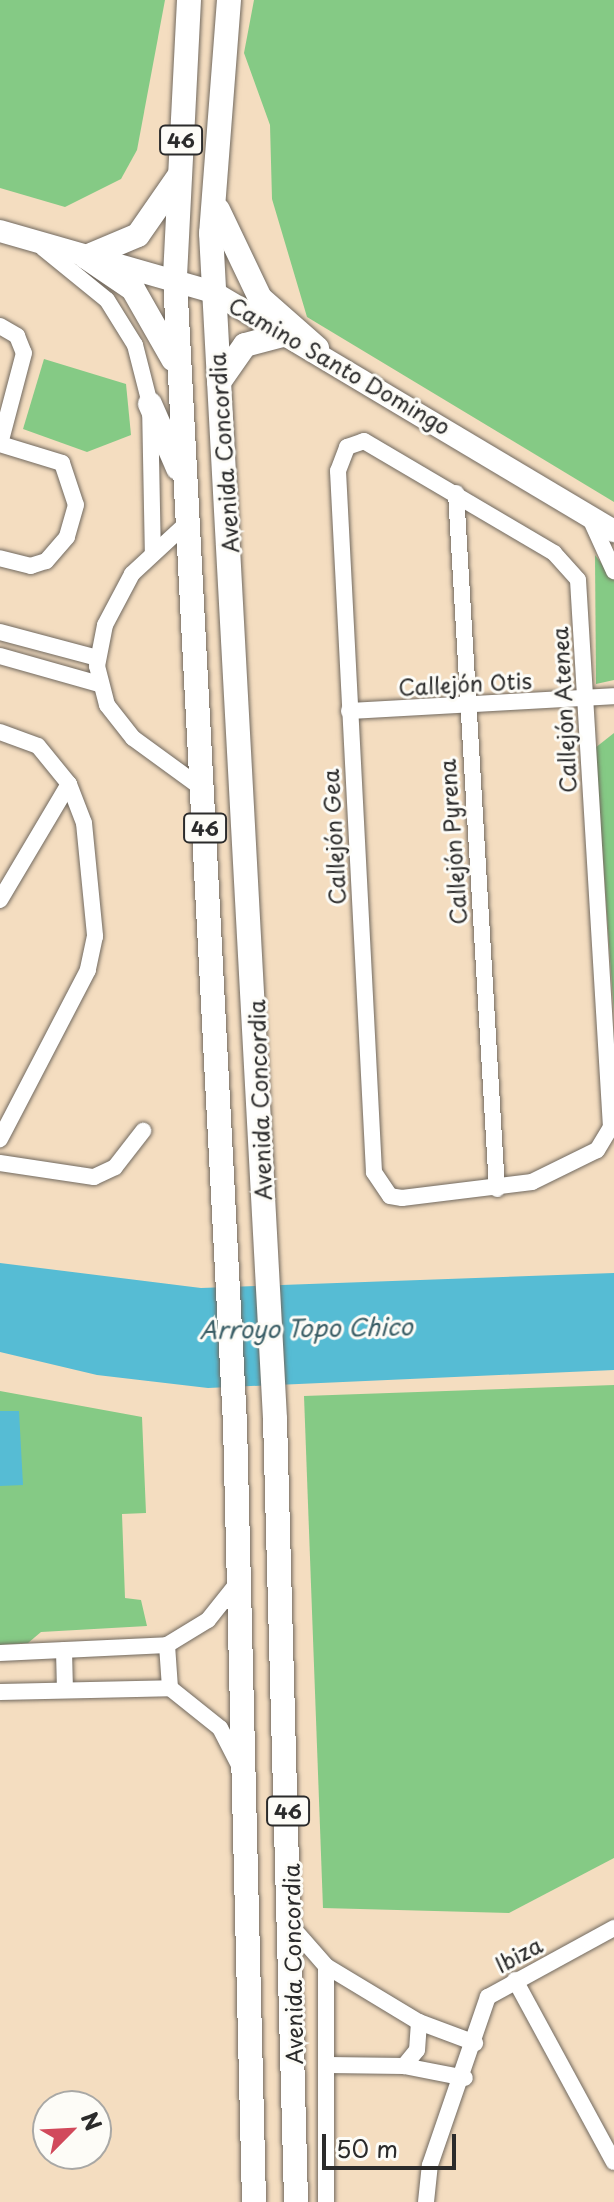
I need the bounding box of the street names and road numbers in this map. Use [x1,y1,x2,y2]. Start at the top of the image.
road number: 46 [159,124,203,156]
street label: Camino Santo Domingo [226,291,454,439]
street label: Avenida Concordia [203,352,243,554]
street label: Callejón Atenea [545,626,581,794]
street label: Callejón Otis [397,666,533,700]
street label: Callejón Pyrena [433,759,471,925]
street label: Callejón Gea [316,769,350,905]
road number: 46 [183,812,227,844]
street label: Avenida Concordia [242,999,276,1201]
road number: 46 [266,1795,310,1827]
street label: Avenida Concordia [277,1864,307,2064]
street label: Ibiza [490,1931,546,1977]

